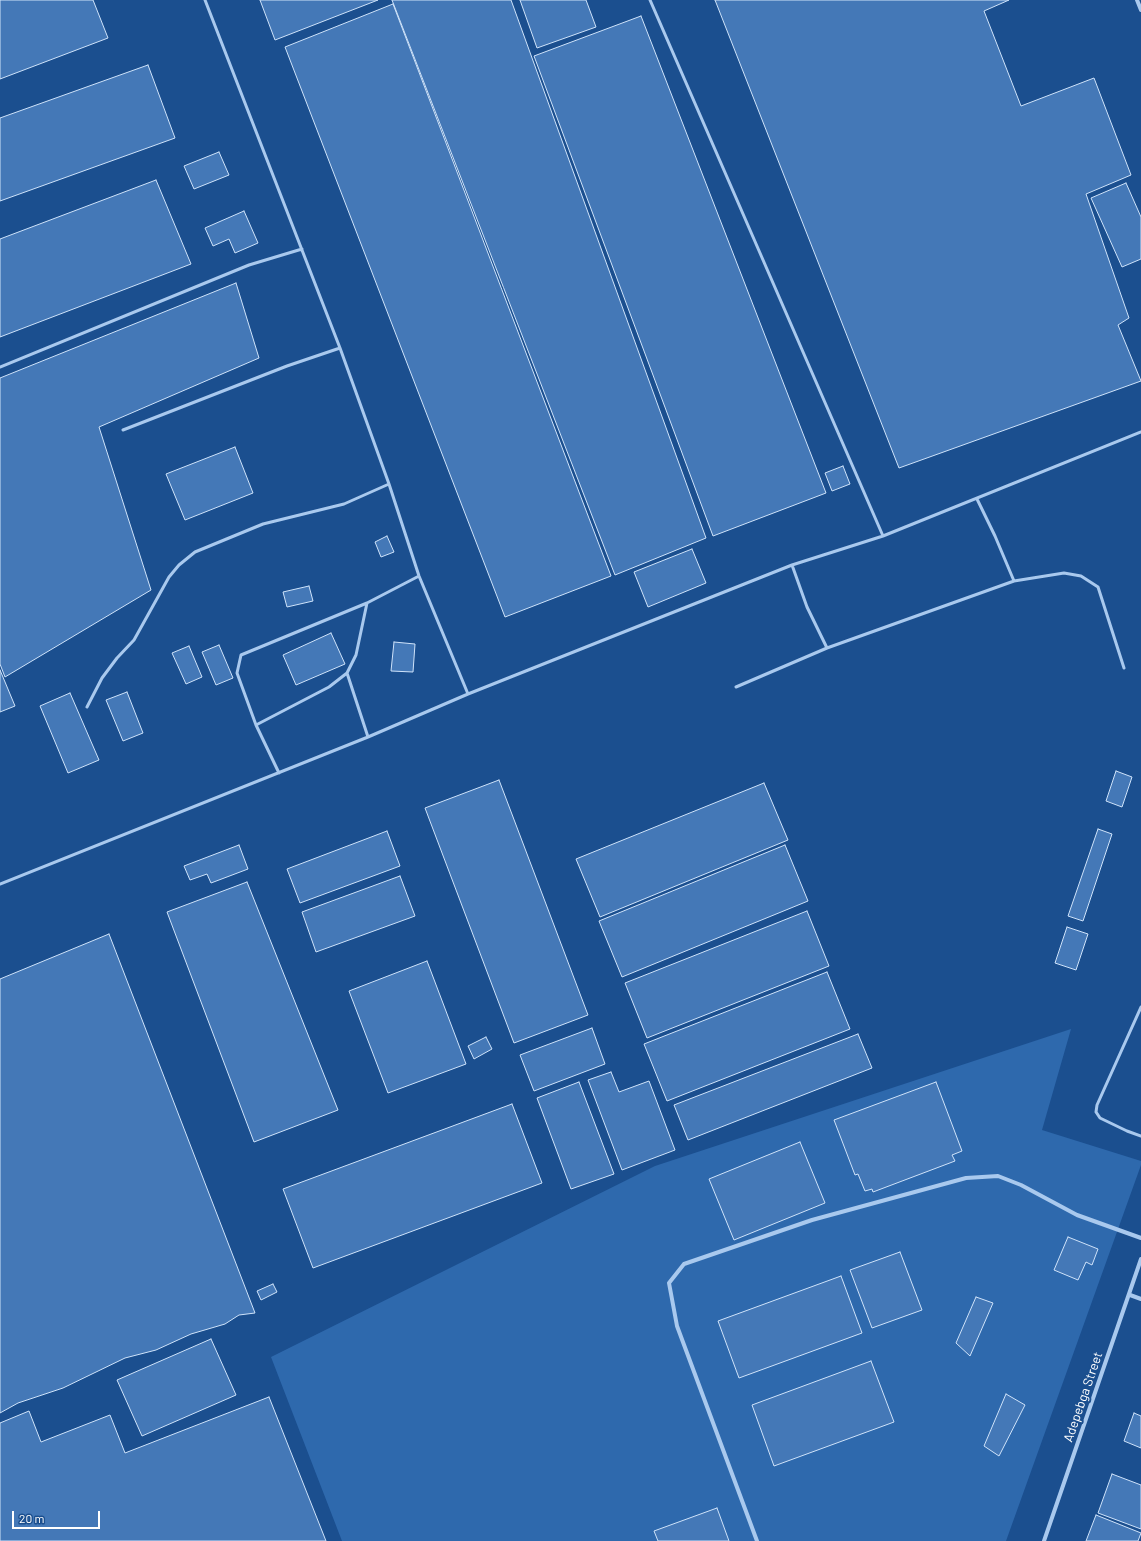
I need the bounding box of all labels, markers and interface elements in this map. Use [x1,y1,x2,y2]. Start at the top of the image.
street label: Adepebga Street [1060,1350,1106,1444]
scale bar [14,1503,102,1529]
text: 20 m [19,1511,45,1525]

